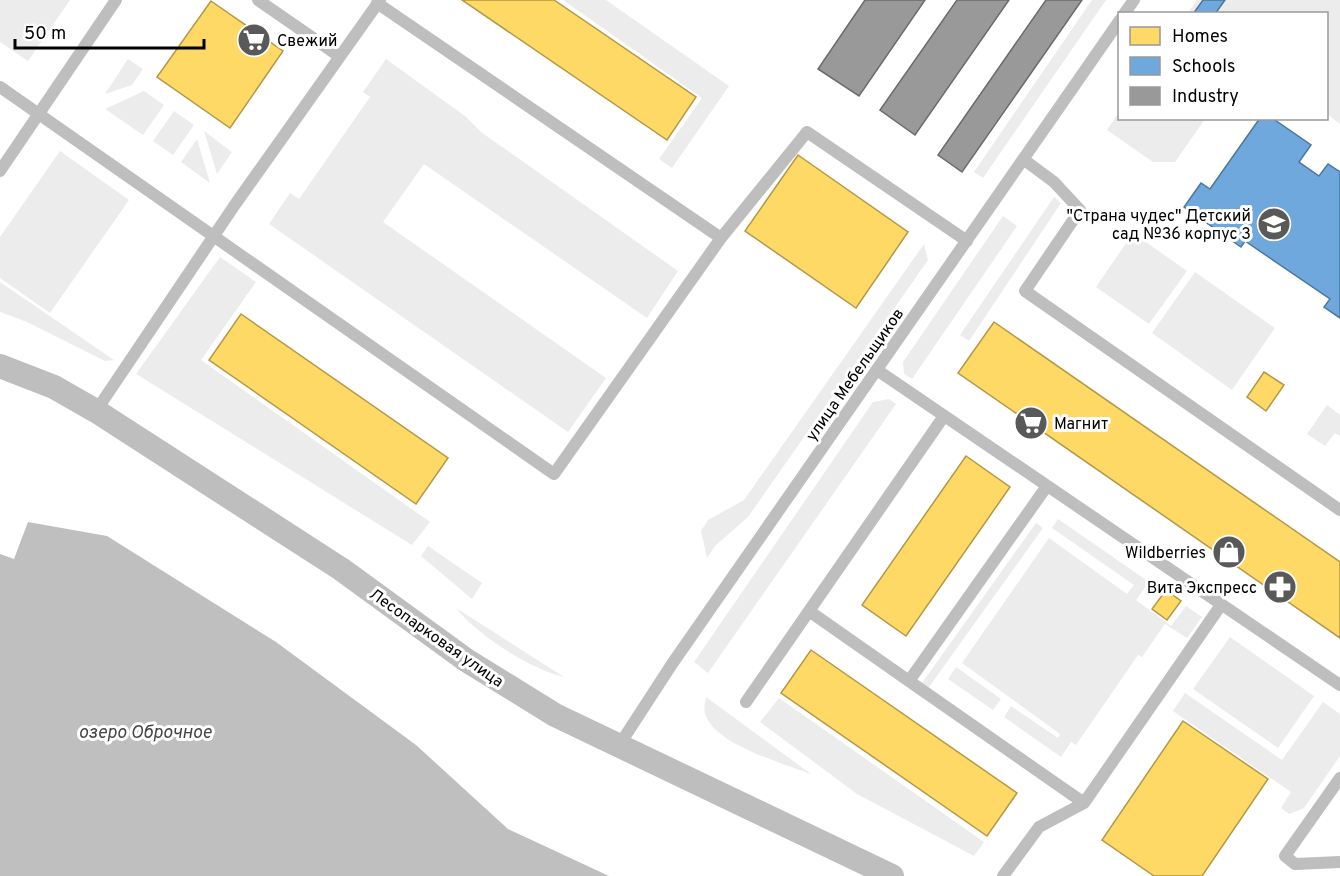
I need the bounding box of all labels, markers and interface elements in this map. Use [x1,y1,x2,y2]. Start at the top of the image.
scale bar [15,12,204,50]
legend [1118,12,1328,120]
supermarket icon: Свежий [236,22,272,58]
text: 50 m [24,23,66,46]
text: Homes [1172,26,1228,49]
place label: Свежий [277,32,337,52]
text: Schools [1172,56,1235,79]
text: Industry [1172,86,1239,109]
school or university icon: "Страна чудес" Детский сад №36 корпус 3 [1256,206,1292,242]
place label: "Страна чудес" Детский сад №36 корпус 3 [1067,207,1251,245]
street label: улица Мебельщиков [802,305,909,445]
supermarket icon: Магнит [1013,405,1049,441]
place label: Магнит [1054,415,1108,435]
shop icon: Wildberries [1211,534,1247,570]
place label: Wildberries [1125,544,1206,564]
pharmacy icon: Вита Экспресс [1262,569,1298,605]
place label: Вита Экспресс [1147,579,1257,599]
street label: Лесопарковая улица [365,585,507,693]
water label: озеро Оброчное [79,722,212,745]

